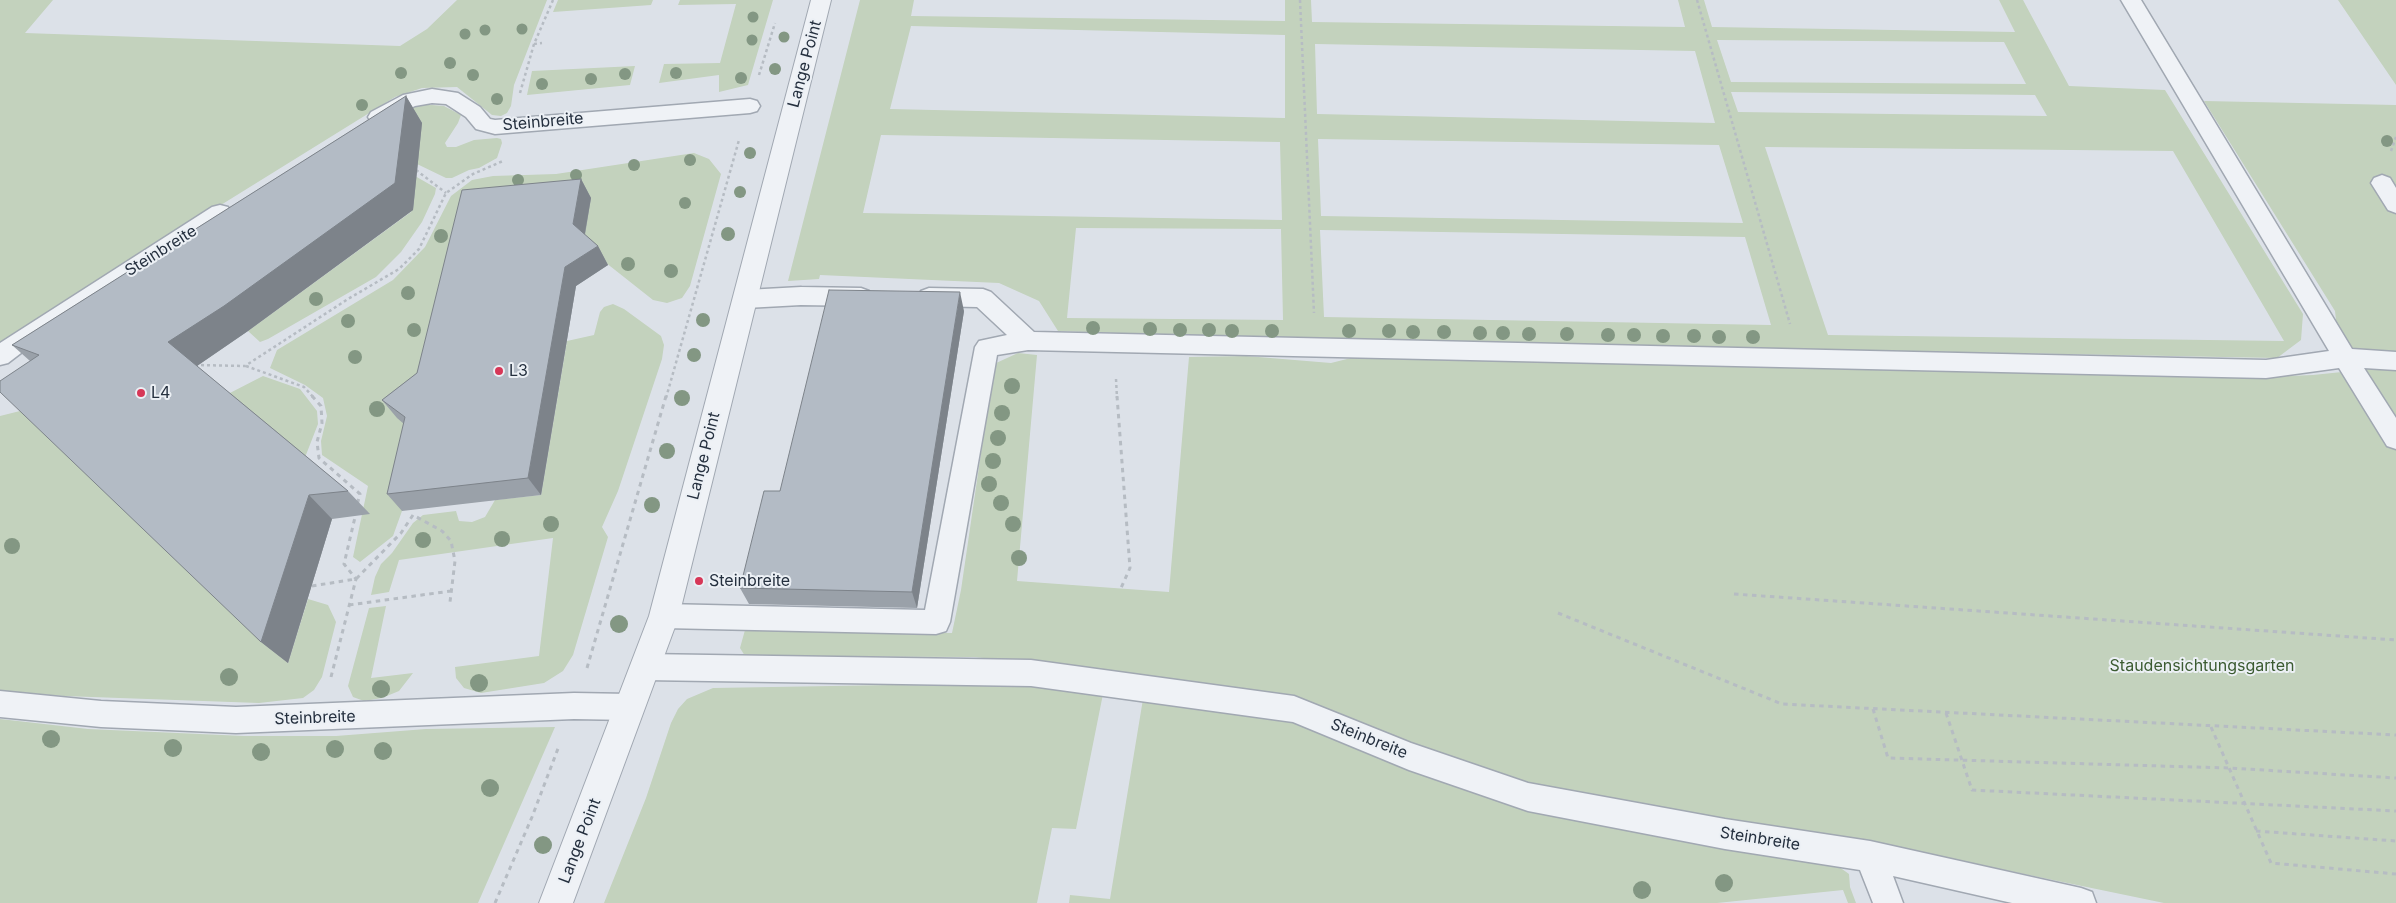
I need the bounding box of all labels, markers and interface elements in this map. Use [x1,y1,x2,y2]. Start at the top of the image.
street label: Lange Point [784,18,826,110]
street label: Steinbreite [502,109,584,135]
street label: Steinbreite [121,221,201,281]
place label: L3 [509,361,528,381]
marker: L3 [493,365,505,377]
place label: L4 [151,383,170,403]
marker: L4 [135,387,147,399]
street label: Lange Point [684,410,724,502]
place label: Steinbreite [709,571,790,591]
marker: Steinbreite [693,575,705,587]
park label: Staudensichtungsgarten [2110,656,2294,676]
street label: Steinbreite [274,707,356,729]
street label: Steinbreite [1328,715,1410,763]
street label: Lange Point [555,796,605,886]
street label: Steinbreite [1718,823,1802,855]

